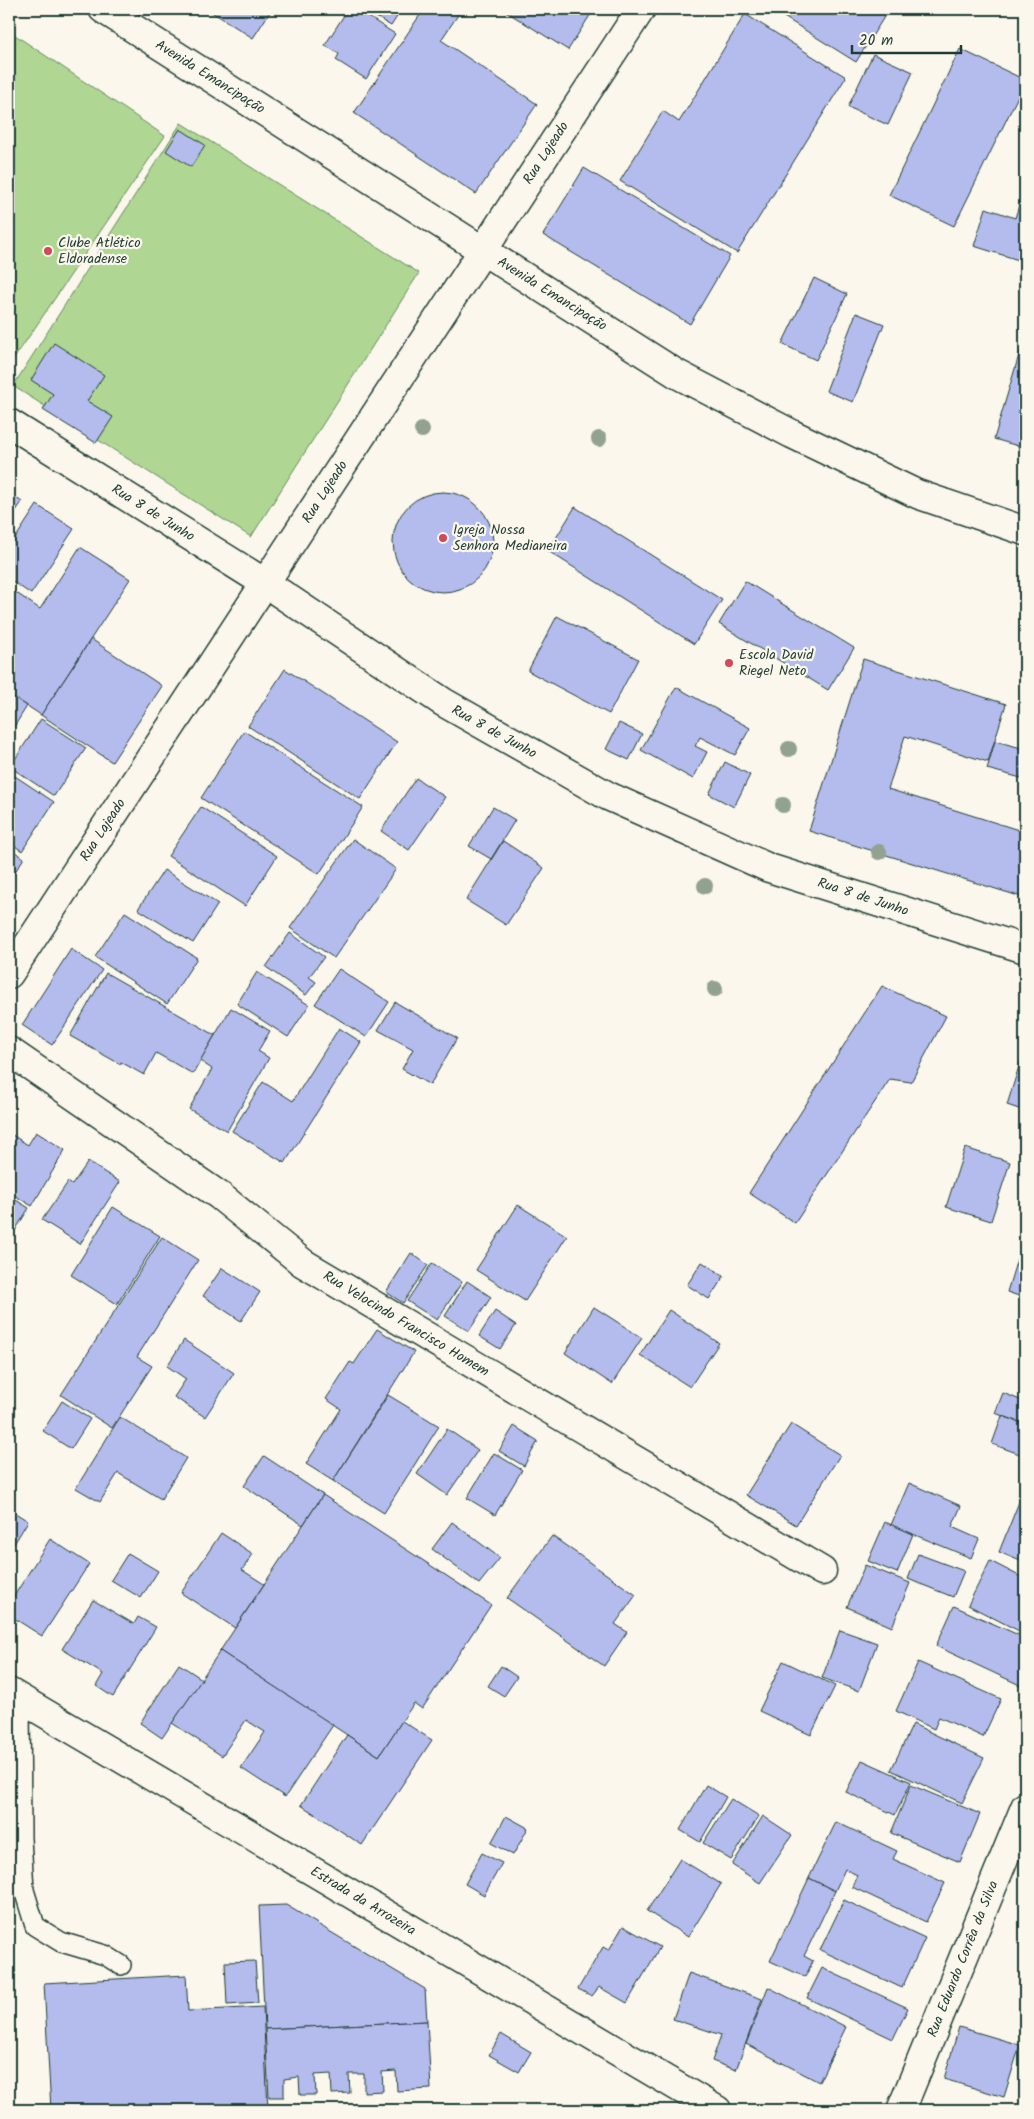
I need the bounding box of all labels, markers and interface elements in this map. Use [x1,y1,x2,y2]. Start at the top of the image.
scale bar [852,22,960,54]
text: 20 m [859,29,893,53]
street label: Avenida Emancipação [151,34,269,120]
street label: Rua Lajeado [517,117,575,189]
place label: Clube Atlético Eldoradense [58,232,141,270]
marker: Clube Atlético Eldoradense [42,245,54,257]
street label: Avenida Emancipação [493,251,611,337]
street label: Rua Lajeado [296,456,354,528]
street label: Rua 8 de Junho [107,479,199,547]
place label: Igreja Nossa Senhora Medianeira [453,519,567,557]
marker: Igreja Nossa Senhora Medianeira [437,532,449,544]
place label: Escola David Riegel Neto [739,644,814,682]
marker: Escola David Riegel Neto [723,657,735,669]
street label: Rua 8 de Junho [447,699,541,765]
street label: Rua Lajeado [74,794,132,866]
street label: Rua 8 de Junho [815,872,911,922]
street label: Rua Velocindo Francisco Homem [319,1265,493,1383]
street label: Estrada da Arrozeira [306,1861,420,1941]
street label: Rua Eduardo Corrêa da Silva [921,1877,1005,2041]

